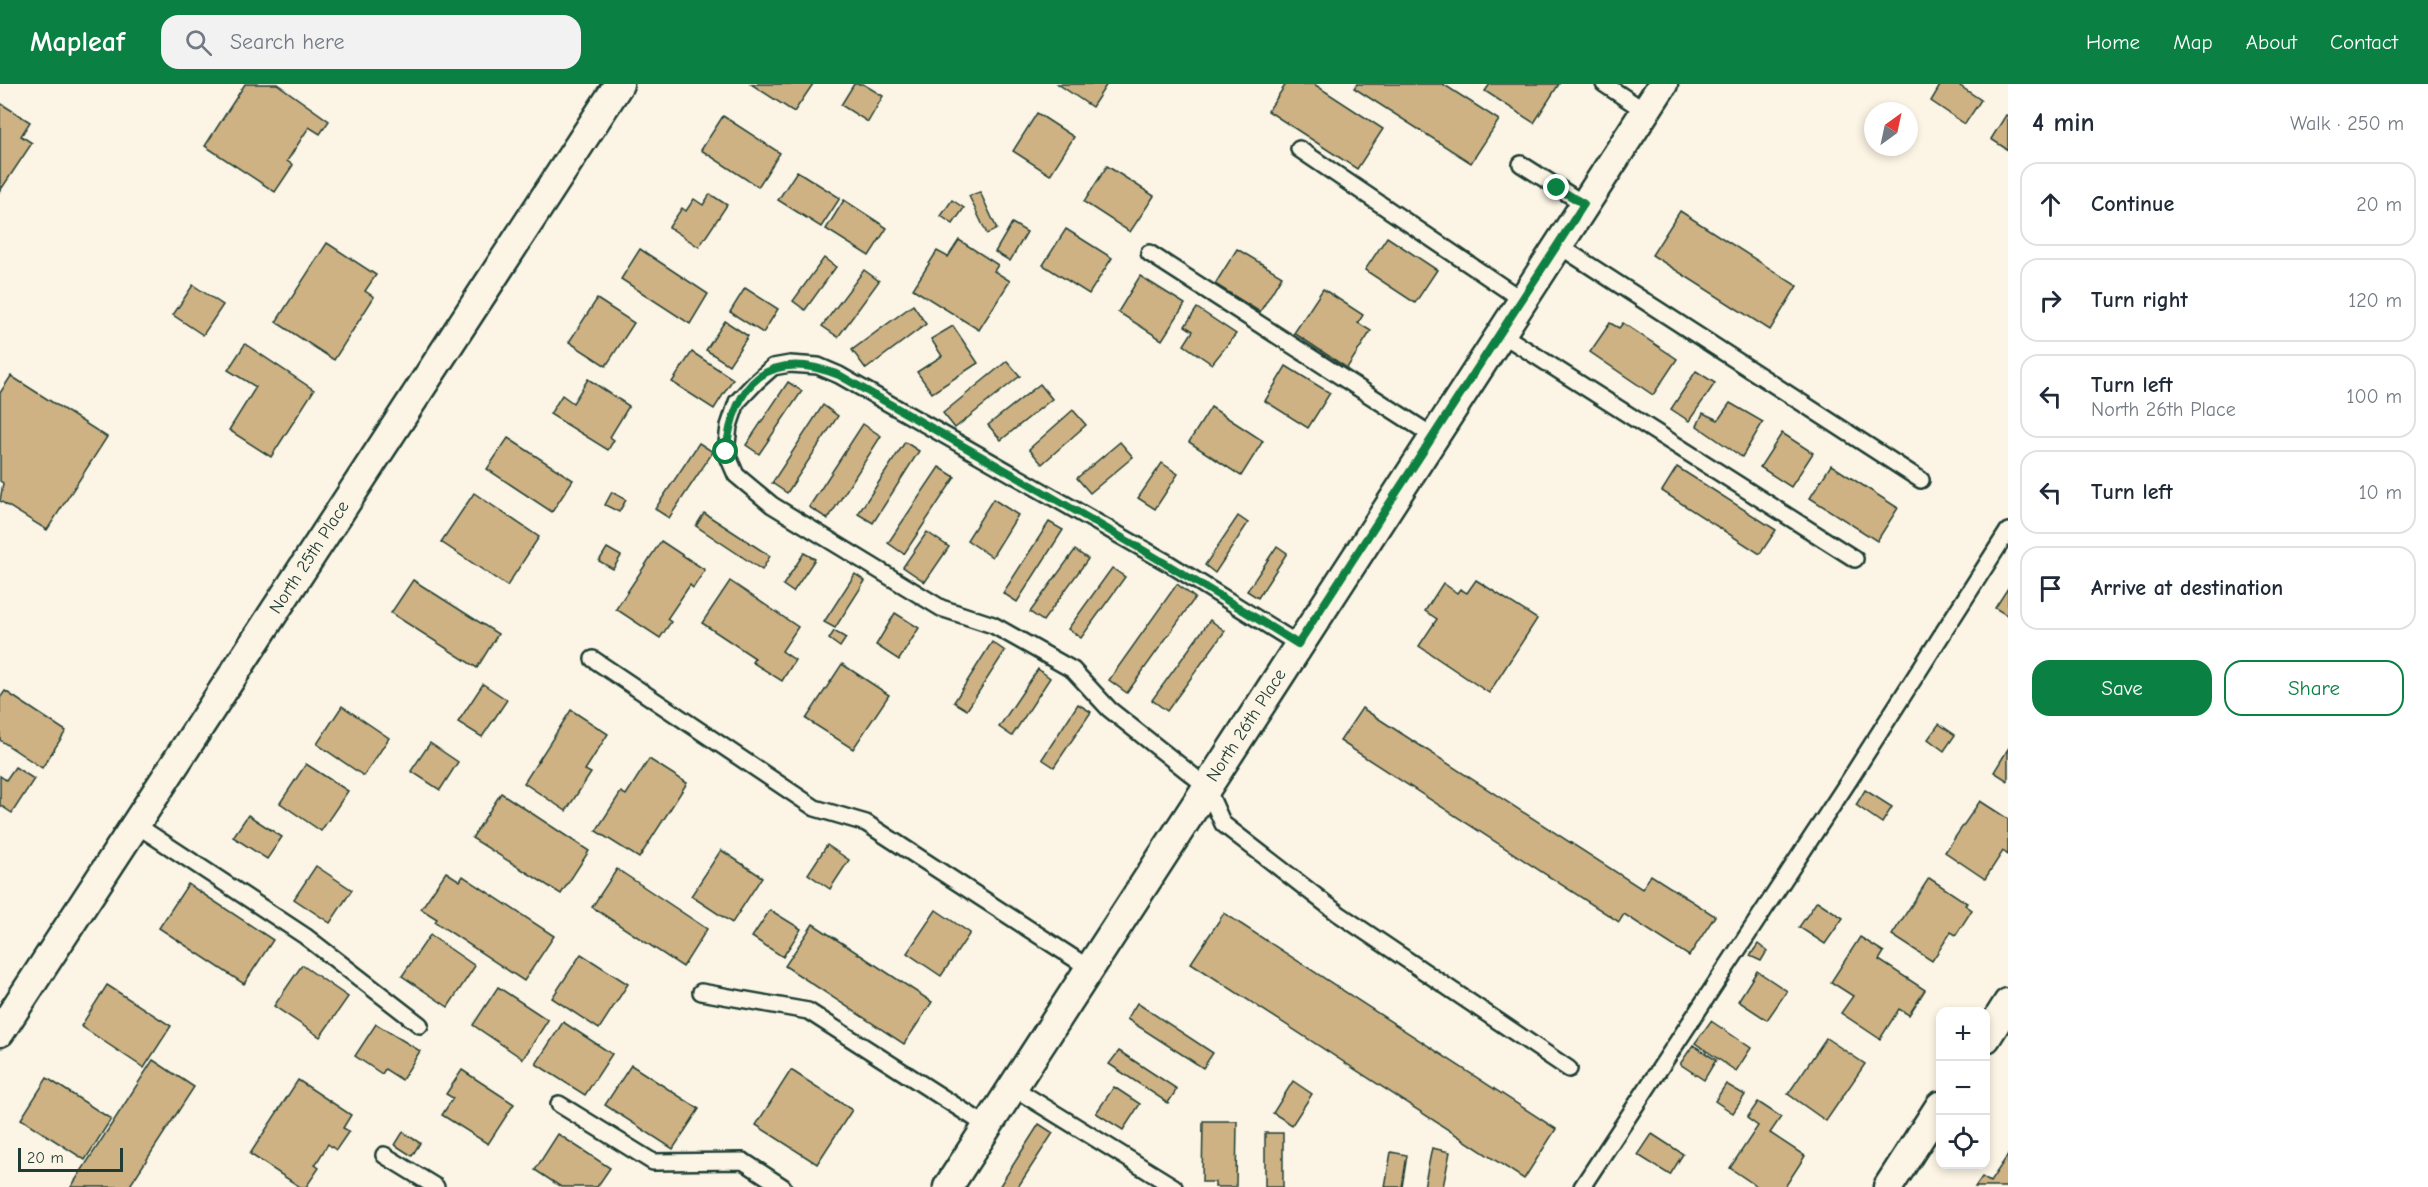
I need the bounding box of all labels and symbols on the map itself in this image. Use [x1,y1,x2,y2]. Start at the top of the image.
north arrow [1864,102,1918,156]
route end [1543,174,1569,200]
route start [712,438,738,464]
street label: North 25th Place [265,497,354,618]
street label: North 26th Place [1202,665,1291,786]
scale bar [18,1145,123,1172]

